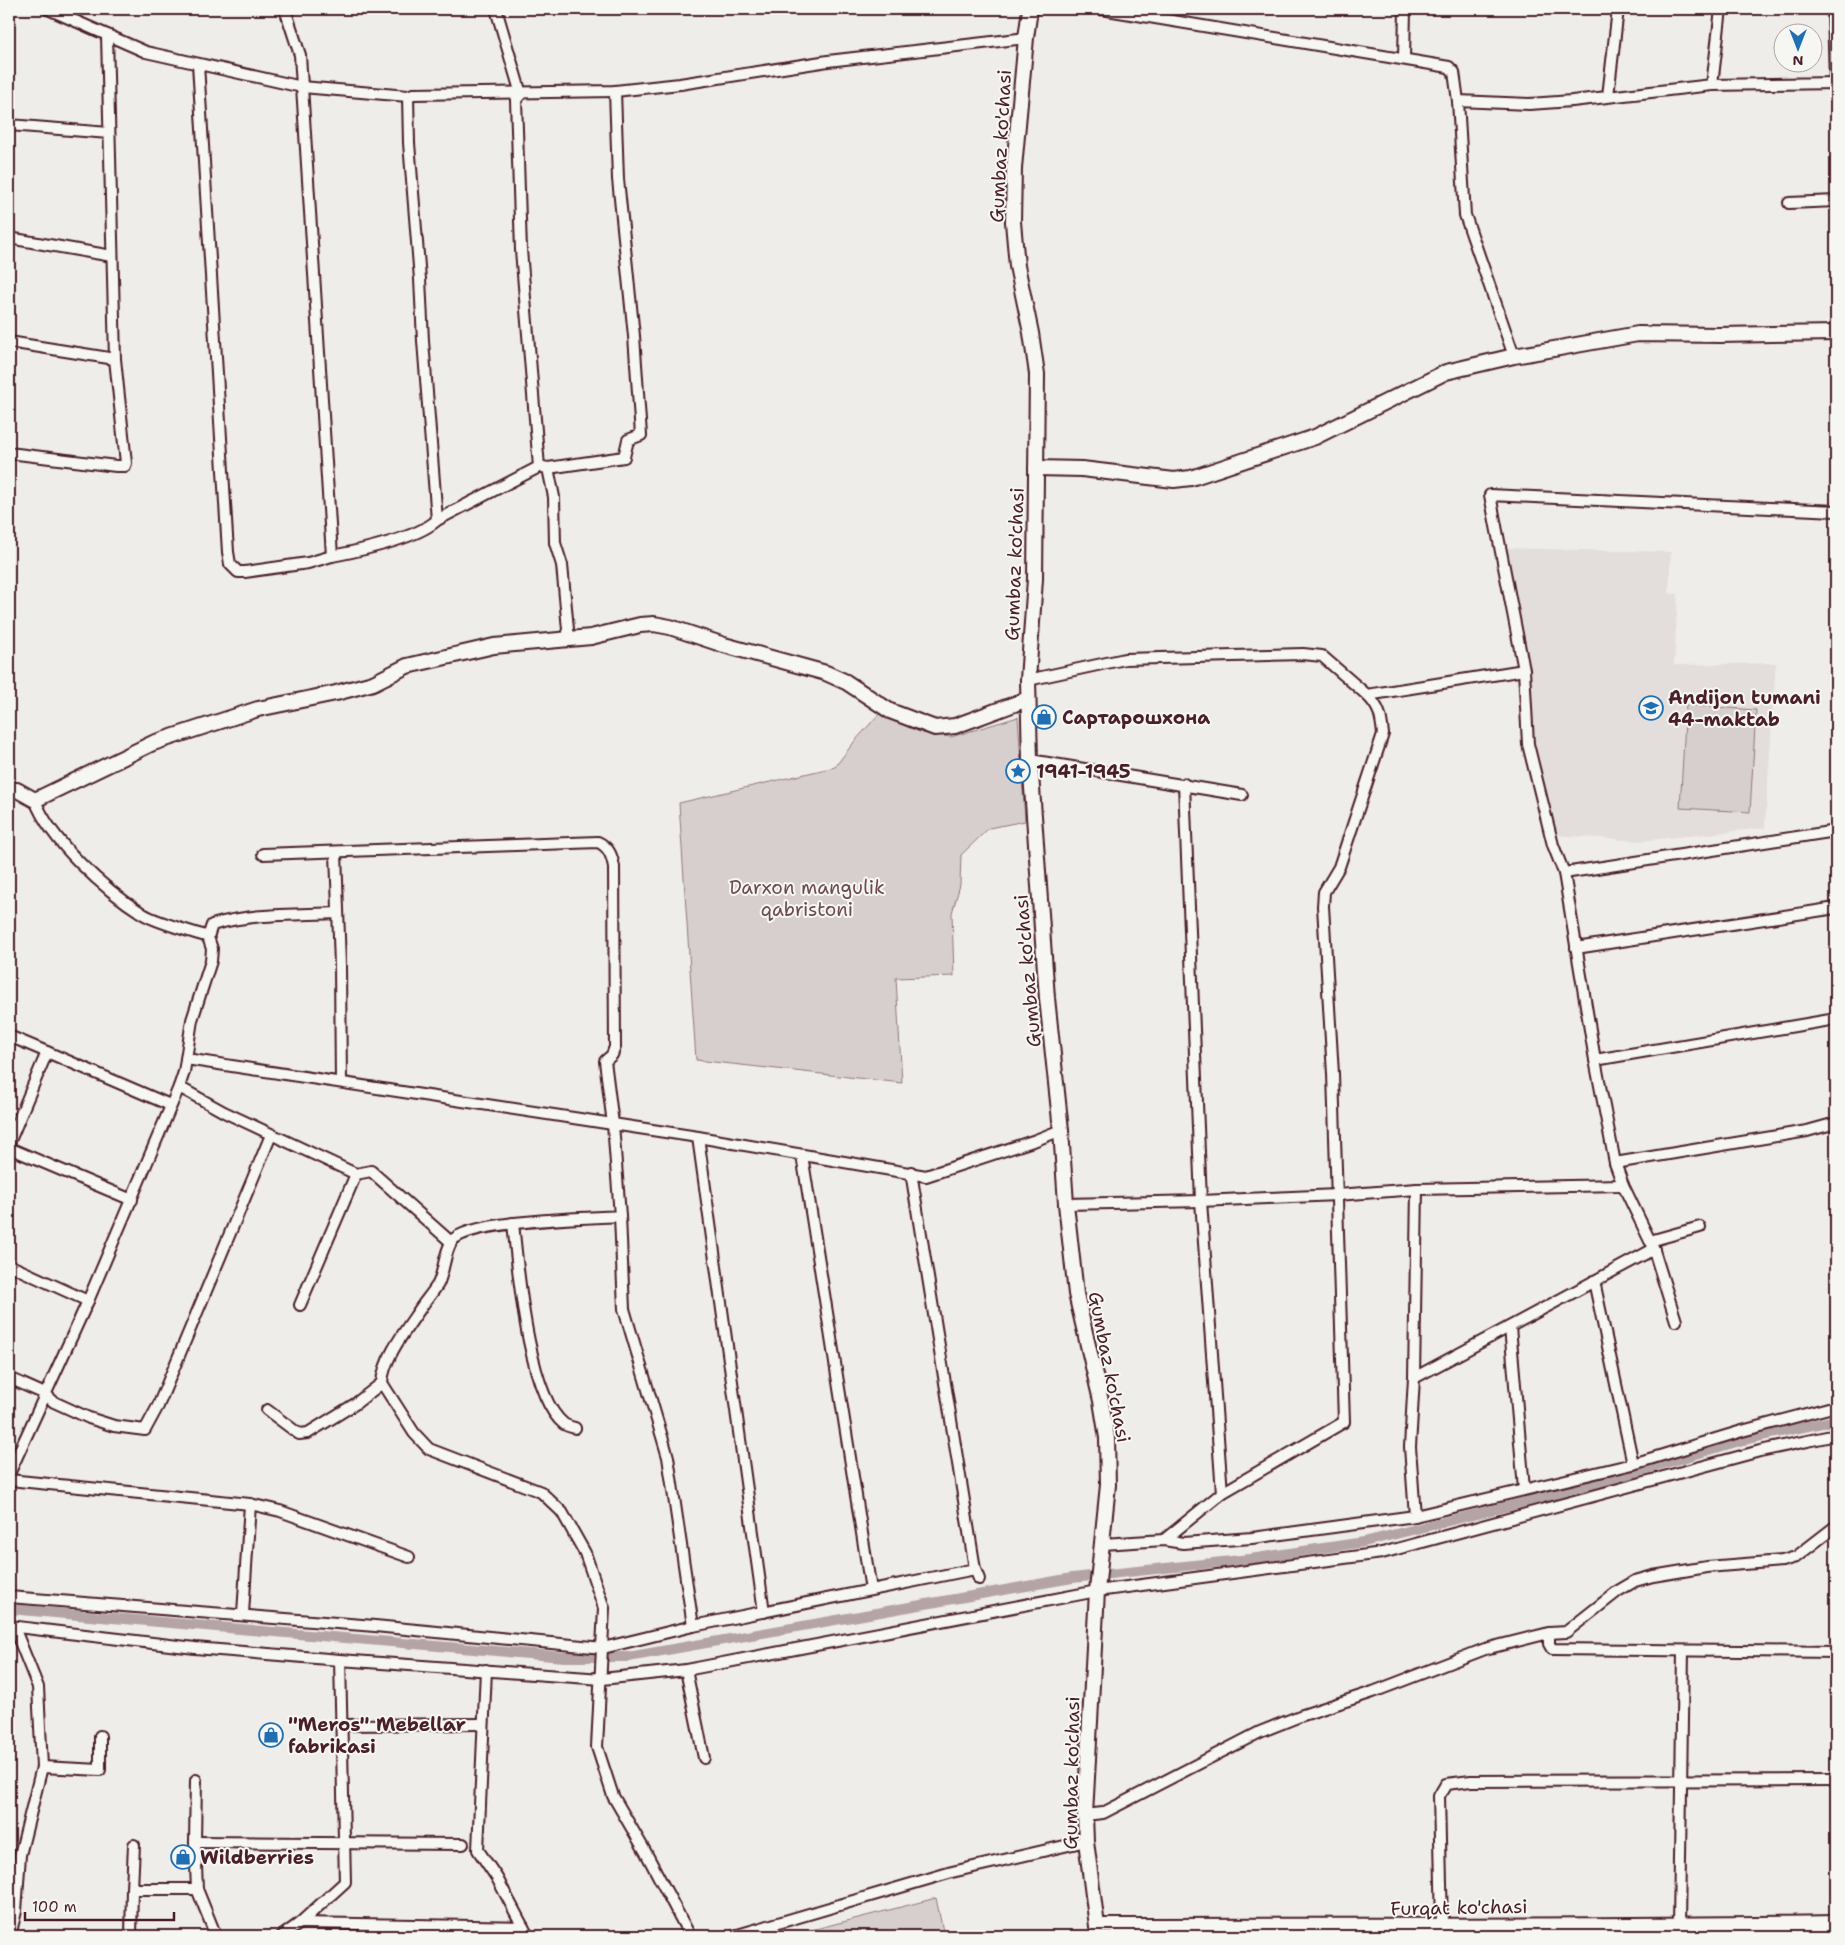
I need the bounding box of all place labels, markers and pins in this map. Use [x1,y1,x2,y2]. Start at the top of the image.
place label: Andijon tumani 44-maktab [1668,685,1821,732]
school or university icon: Andijon tumani 44-maktab [1638,695,1664,721]
shop icon: Сартарошхона [1031,704,1057,730]
place label: Сартарошхона [1062,705,1210,730]
place icon: 1941-1945 [1005,758,1031,784]
place label: 1941-1945 [1036,759,1131,784]
place label: "Meros" Mebellar fabrikasi [288,1712,466,1759]
shop icon: "Meros" Mebellar fabrikasi [258,1722,284,1748]
shop icon: Wildberries [170,1844,196,1870]
place label: Wildberries [200,1845,314,1870]

